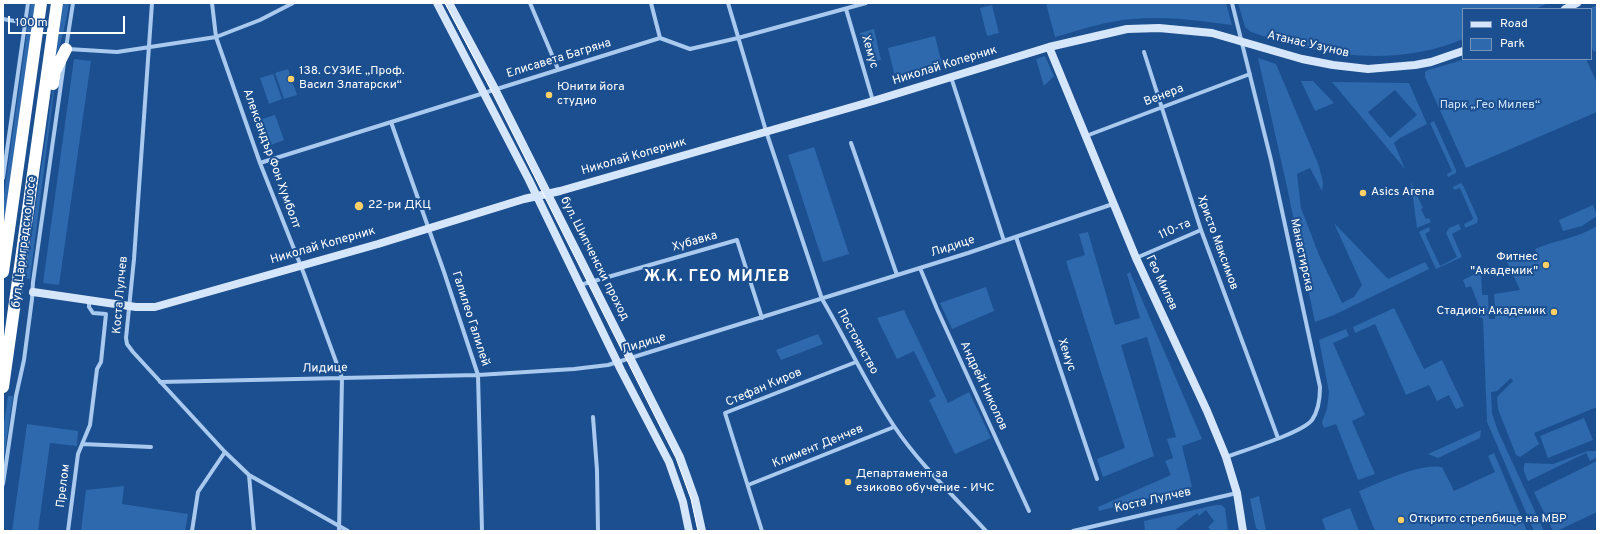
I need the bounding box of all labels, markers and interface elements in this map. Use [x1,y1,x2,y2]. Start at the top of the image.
scale bar [10,8,127,34]
legend [1462,8,1592,60]
text: 100 m [15,15,48,31]
text: Road [1500,16,1528,32]
street label: Атанас Узунов [1266,29,1350,61]
street label: Хемус [857,34,881,70]
street label: Елисавета Багряна [505,36,613,82]
text: Park [1500,36,1525,52]
street label: Николай Коперник [891,43,999,89]
place label: 138. СУЗИЕ „Проф. Васил Златарски“ [299,65,405,93]
marker: 138. СУЗИЕ „Проф. Васил Златарски“ [286,74,296,84]
place label: Юнити йога студио [557,81,625,109]
street label: Венера [1142,82,1186,110]
street label: Александър Фон Хумболт [239,87,303,231]
marker: Юнити йога студио [544,90,554,100]
park label: Парк „Гео Милев“ [1440,99,1540,113]
street label: Николай Коперник [580,135,688,179]
street label: бул. Цариградско шосе [10,175,40,309]
place label: Asics Arena [1371,186,1434,200]
marker: Asics Arena [1358,188,1368,198]
street label: Христо Максимов [1193,194,1241,292]
street label: бул. Шипченски проход [556,195,632,323]
place label: 22-ри ДКЦ [368,199,431,213]
marker: 22-ри ДКЦ [353,200,365,212]
street label: 110-та [1157,217,1193,243]
street label: Манастирска [1286,217,1316,293]
street label: Николай Коперник [269,224,377,268]
street label: Хубавка [671,229,719,255]
street label: Лидице [929,233,977,261]
place label: Фитнес "Академик" [1470,251,1538,279]
street label: Гео Милев [1142,253,1180,313]
street label: Коста Лулчев [110,255,132,335]
marker: Фитнес "Академик" [1541,260,1551,270]
district label: Ж.К. ГЕО МИЛЕВ [644,268,790,288]
street label: Галилео Галилей [448,270,492,368]
place label: Стадион Академик [1437,305,1546,319]
street label: Постоянство [833,307,881,377]
marker: Стадион Академик [1549,307,1559,317]
street label: Лидице [620,330,668,358]
street label: Хемус [1054,337,1078,373]
street label: Андрей Николов [956,339,1010,433]
street label: Лидице [302,361,348,377]
street label: Стефан Киров [724,365,804,411]
street label: Климент Денчев [770,422,866,472]
street label: Прелом [54,463,74,509]
place label: Департамент за езиково обучение - ИЧС [856,468,995,496]
marker: Департамент за езиково обучение - ИЧС [843,477,853,487]
street label: Коста Лулчев [1113,485,1193,517]
place label: Открито стрелбище на МВР [1409,513,1567,527]
marker: Открито стрелбище на МВР [1396,515,1406,525]

